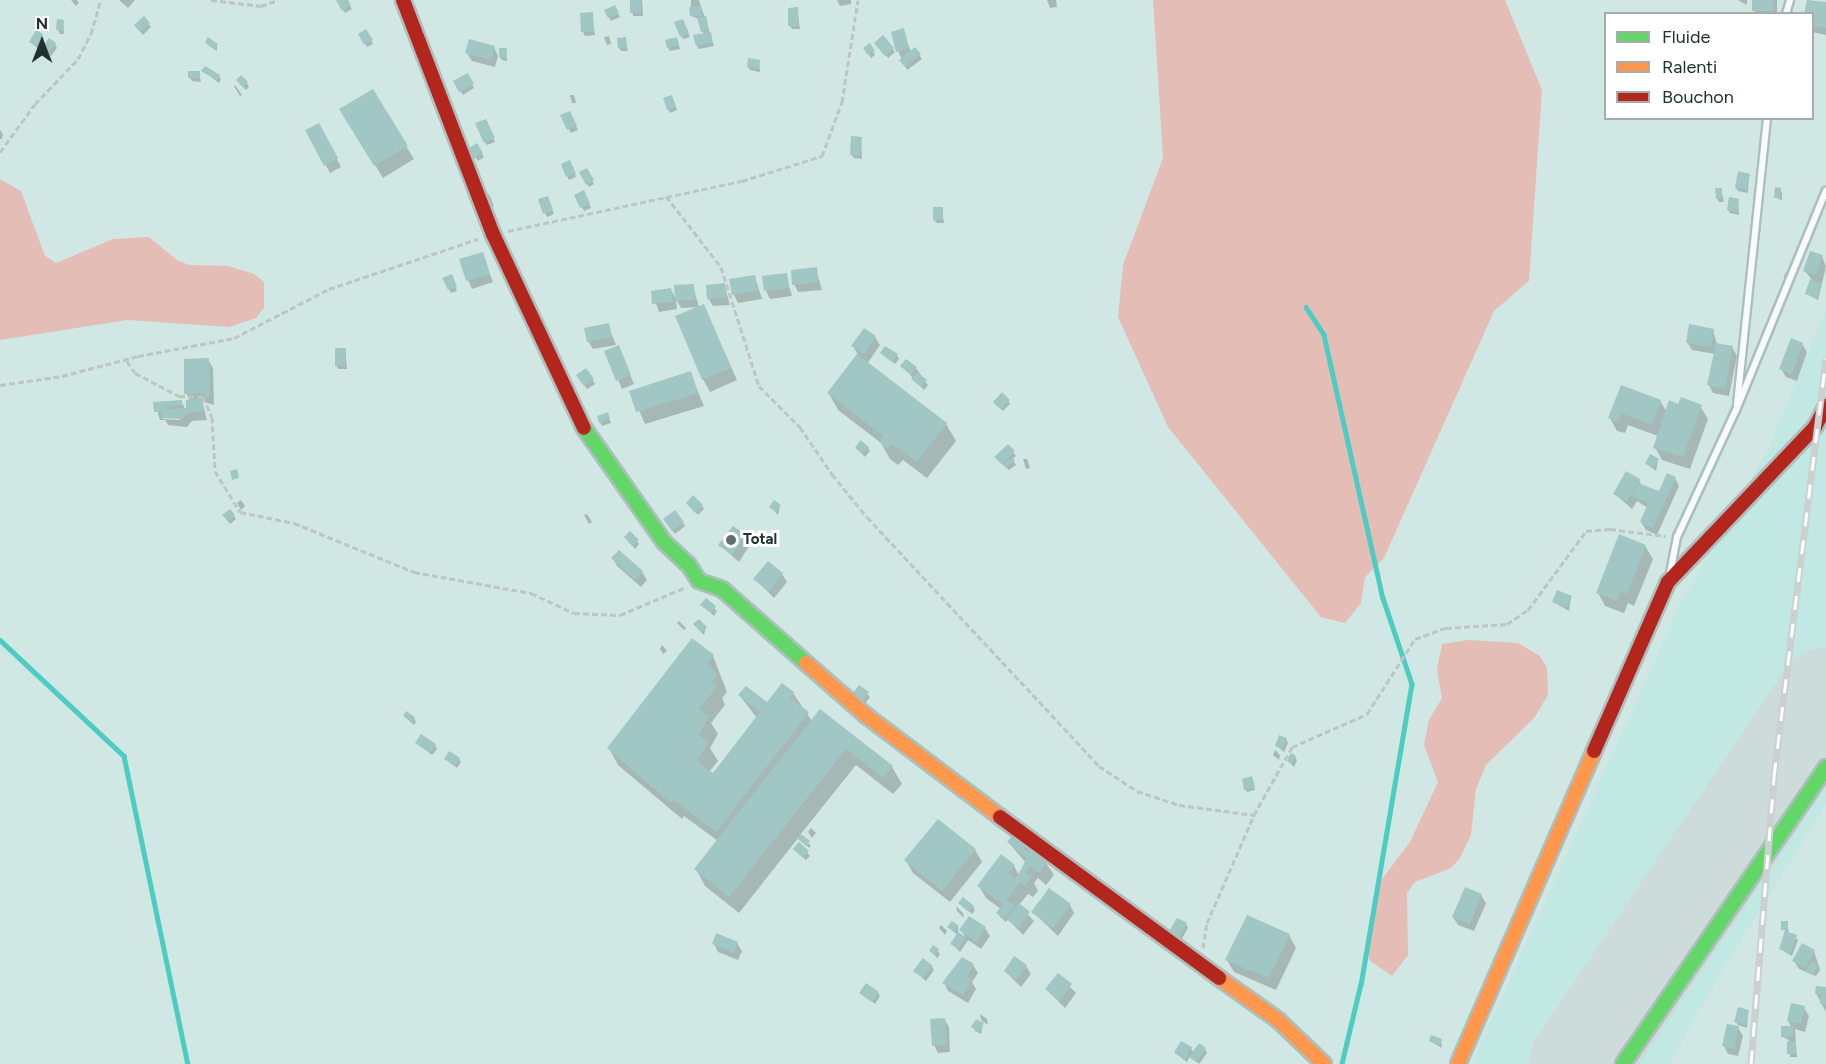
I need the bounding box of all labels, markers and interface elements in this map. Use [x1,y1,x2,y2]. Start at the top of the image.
north arrow [12,12,72,72]
legend [1604,12,1814,120]
text: N [36,14,48,33]
text: Fluide [1662,26,1710,48]
text: Ralenti [1662,56,1717,78]
text: Bouchon [1662,86,1734,108]
place label: Total [743,531,777,549]
marker: Total [724,533,738,547]

